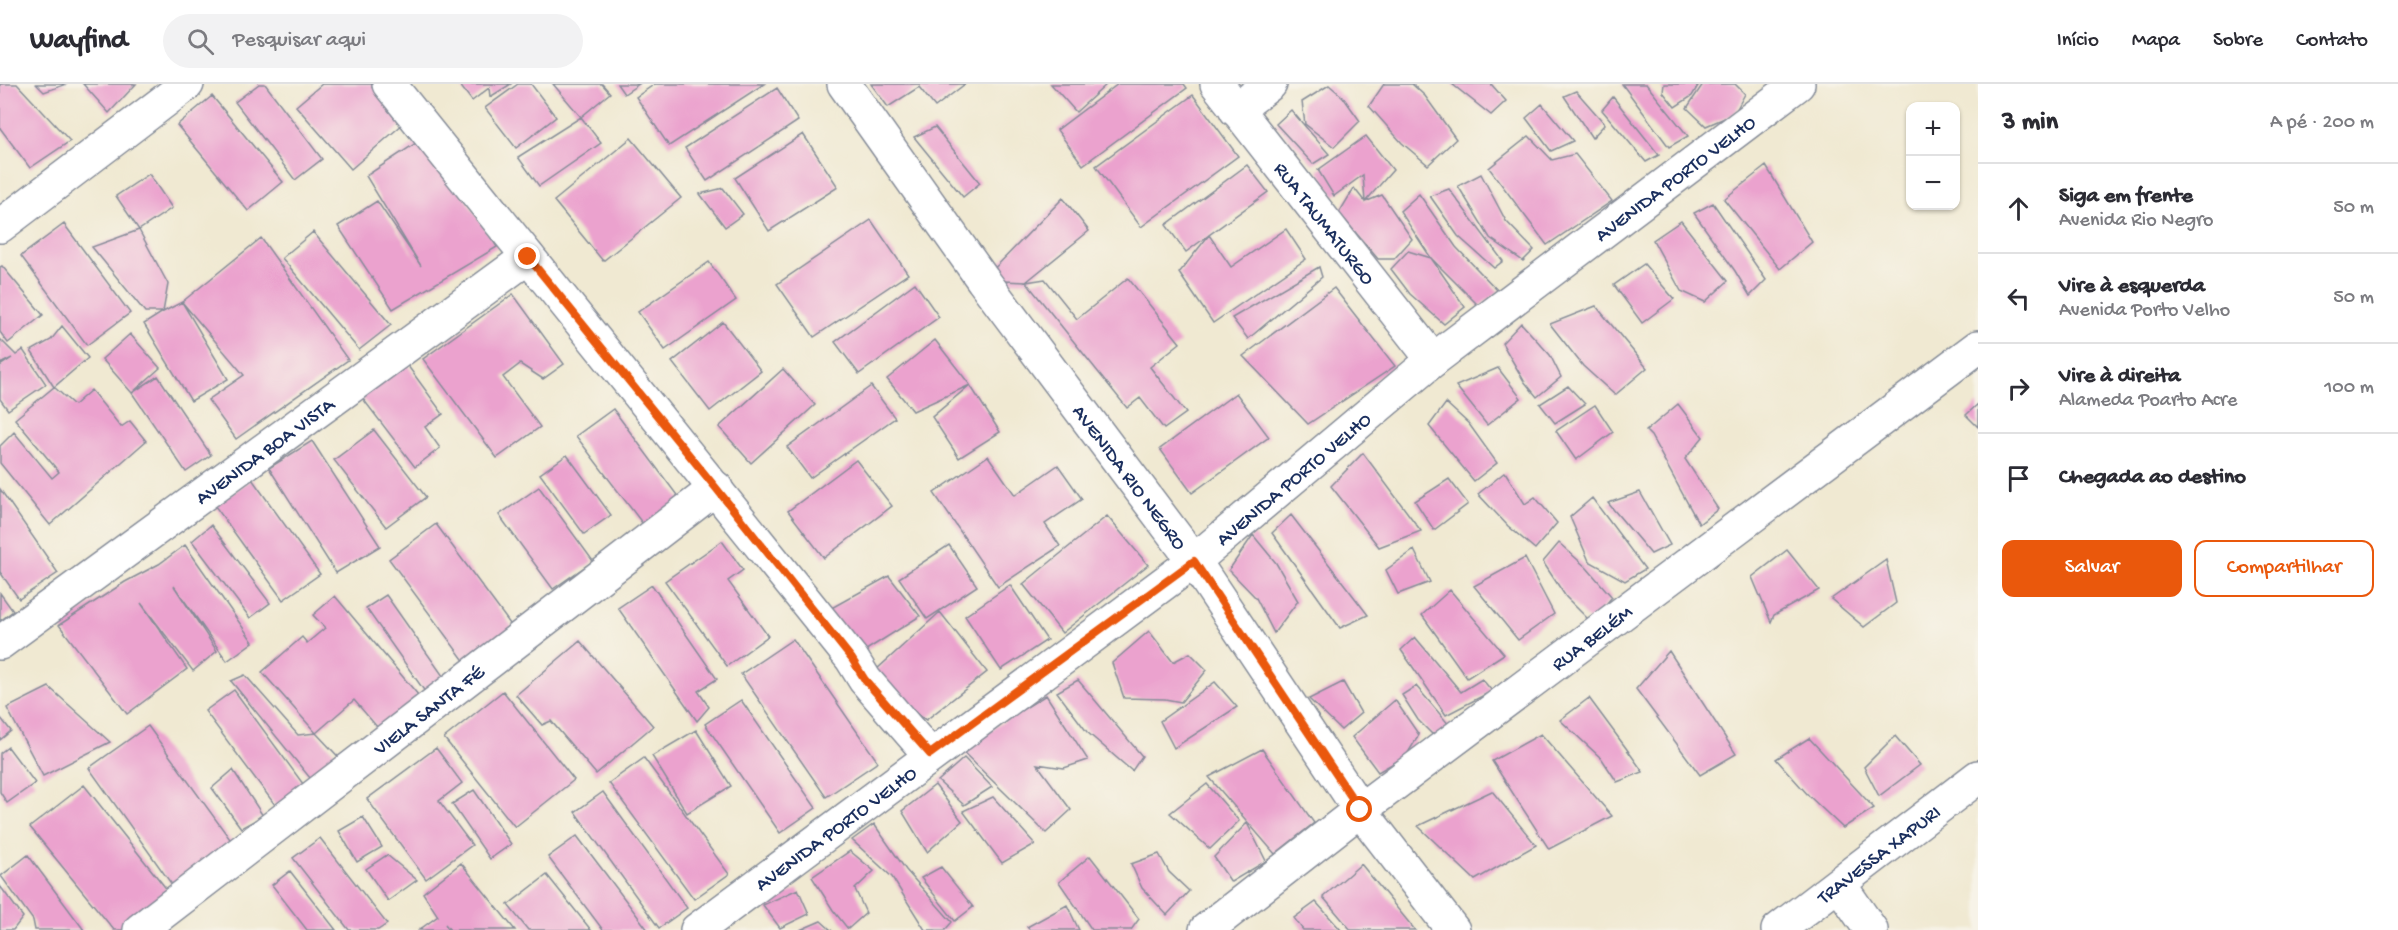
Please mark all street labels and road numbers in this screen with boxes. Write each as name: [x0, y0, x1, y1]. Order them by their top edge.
street label: AVENIDA PORTO VELHO: [1592, 112, 1761, 248]
street label: RUA TAUMATURGO: [1268, 159, 1378, 291]
street label: AVENIDA BOA VISTA: [192, 394, 341, 511]
street label: AVENIDA RIO NEGRO: [1066, 401, 1190, 556]
street label: AVENIDA PORTO VELHO: [1213, 409, 1377, 552]
street label: RUA BELÉM: [1548, 602, 1638, 677]
street label: VIELA SANTA FÉ: [369, 660, 491, 762]
street label: AVENIDA PORTO VELHO: [752, 763, 922, 898]
street label: TRAVESSA XAPURI: [1813, 802, 1946, 911]

